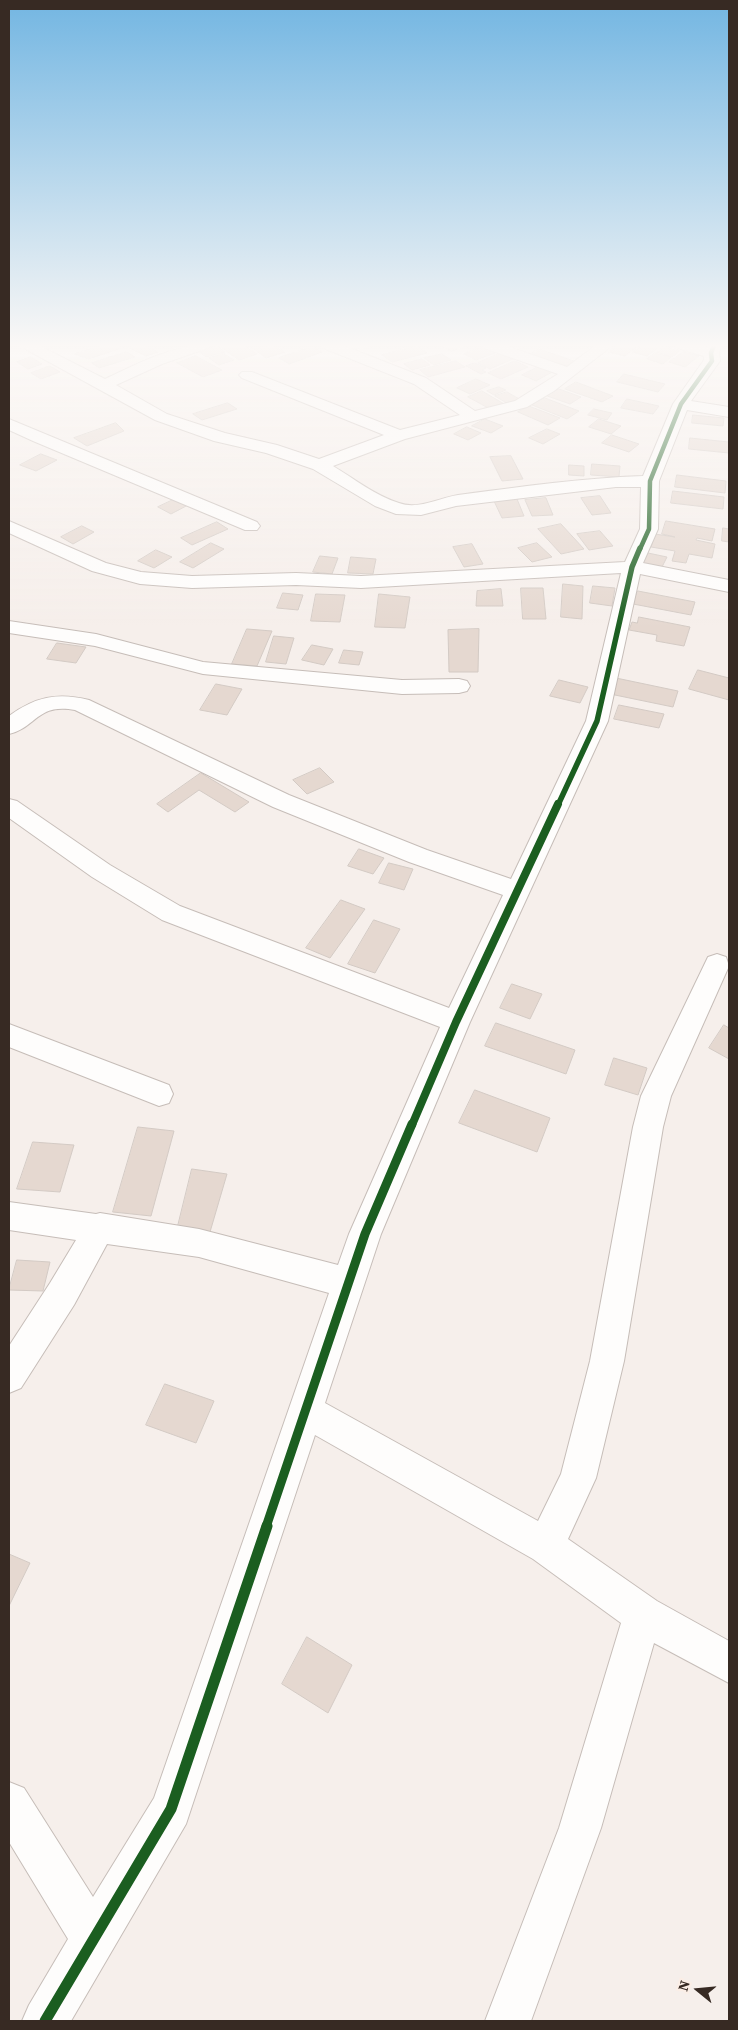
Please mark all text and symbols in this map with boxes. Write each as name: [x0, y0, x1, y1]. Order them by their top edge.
north arrow: [673, 1965, 723, 2015]
text: N: [673, 1978, 695, 1993]

